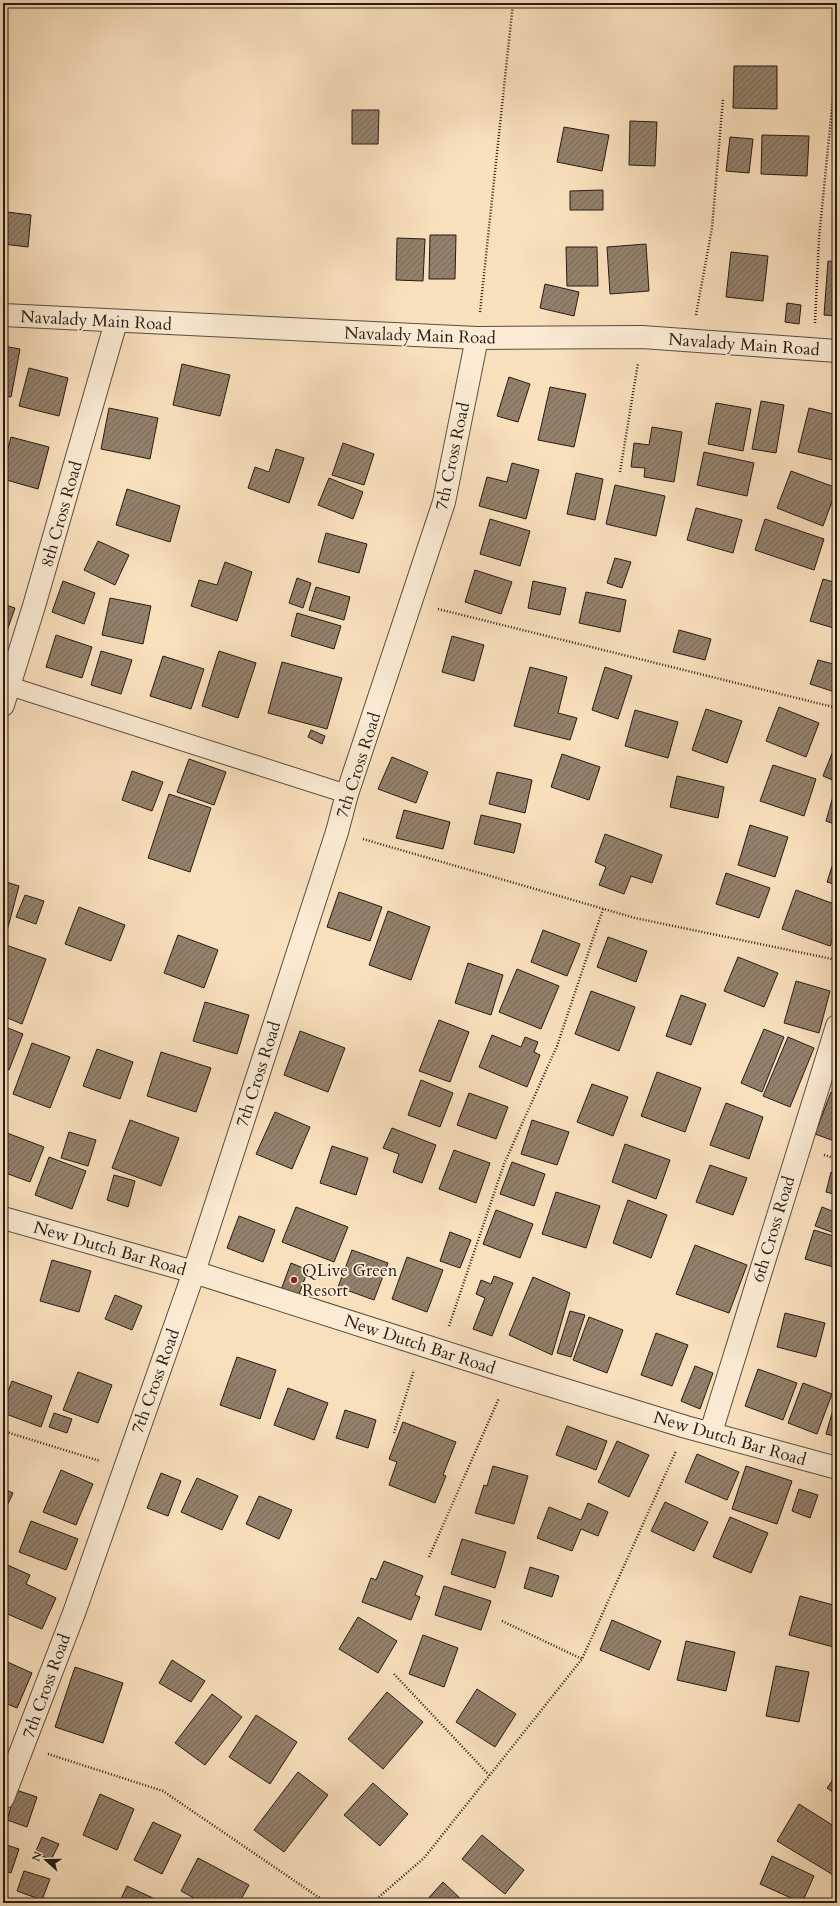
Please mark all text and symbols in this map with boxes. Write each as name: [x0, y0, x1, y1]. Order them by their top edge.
street label: Navalady Main Road: [20, 305, 172, 336]
street label: Navalady Main Road: [344, 321, 496, 350]
street label: Navalady Main Road: [667, 328, 820, 361]
street label: 7th Cross Road: [430, 400, 475, 512]
street label: 8th Cross Road: [35, 458, 88, 570]
street label: 7th Cross Road: [331, 709, 386, 821]
street label: 7th Cross Road: [231, 1018, 286, 1130]
street label: 6th Cross Road: [746, 1173, 801, 1285]
street label: New Dutch Bar Road: [31, 1216, 189, 1281]
place label: QLive Green Resort: [302, 1259, 398, 1302]
marker: QLive Green Resort: [289, 1275, 299, 1285]
street label: New Dutch Bar Road: [341, 1309, 498, 1380]
street label: 7th Cross Road: [126, 1326, 185, 1437]
street label: New Dutch Bar Road: [651, 1406, 809, 1471]
street label: 7th Cross Road: [17, 1631, 76, 1742]
north arrow: [26, 1840, 66, 1880]
text: N: [28, 1849, 46, 1864]

